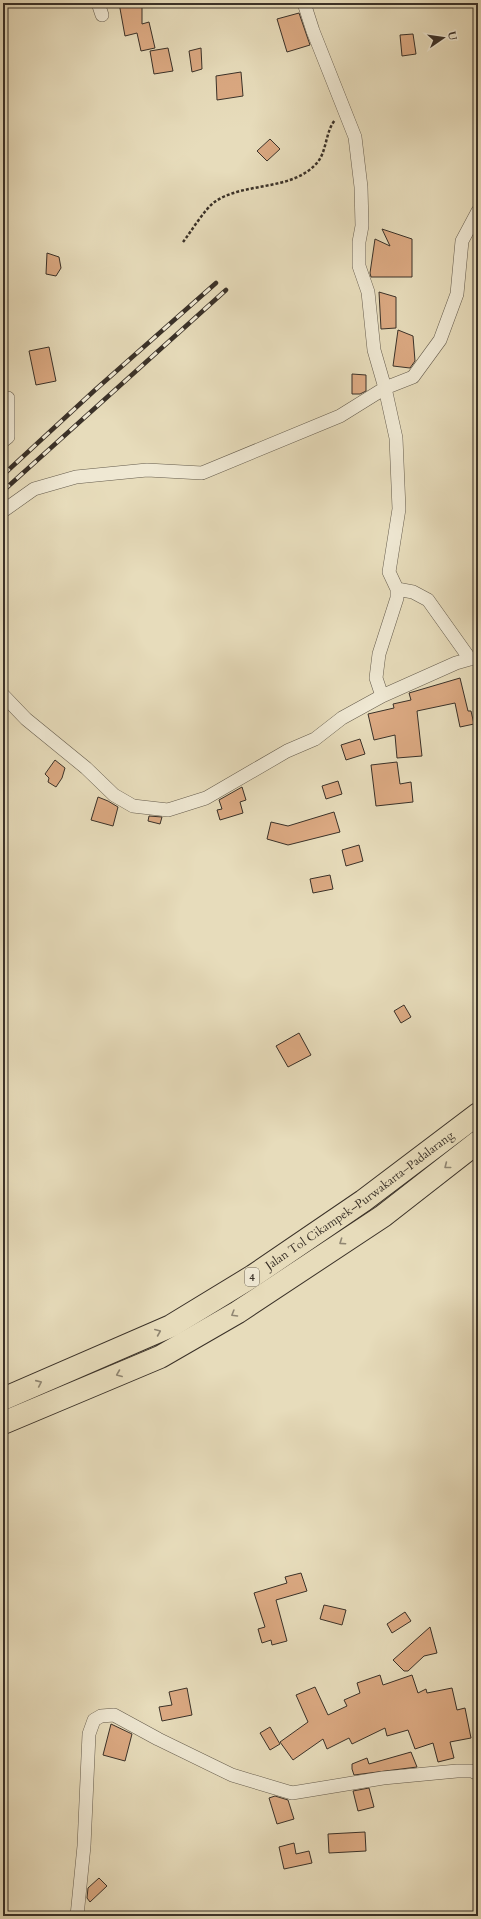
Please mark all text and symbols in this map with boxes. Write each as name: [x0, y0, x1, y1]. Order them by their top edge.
north arrow: [423, 18, 463, 58]
text: U: [444, 30, 461, 42]
street label: Jalan Tol Cikampek–Purwakarta–Padalarang: [261, 1127, 457, 1274]
one-way arrow: [445, 1161, 452, 1168]
one-way arrow: [340, 1238, 347, 1245]
road number: 4: [245, 1268, 259, 1286]
one-way arrow: [231, 1310, 238, 1317]
one-way arrow: [154, 1329, 162, 1337]
one-way arrow: [115, 1369, 123, 1377]
one-way arrow: [34, 1380, 42, 1388]

